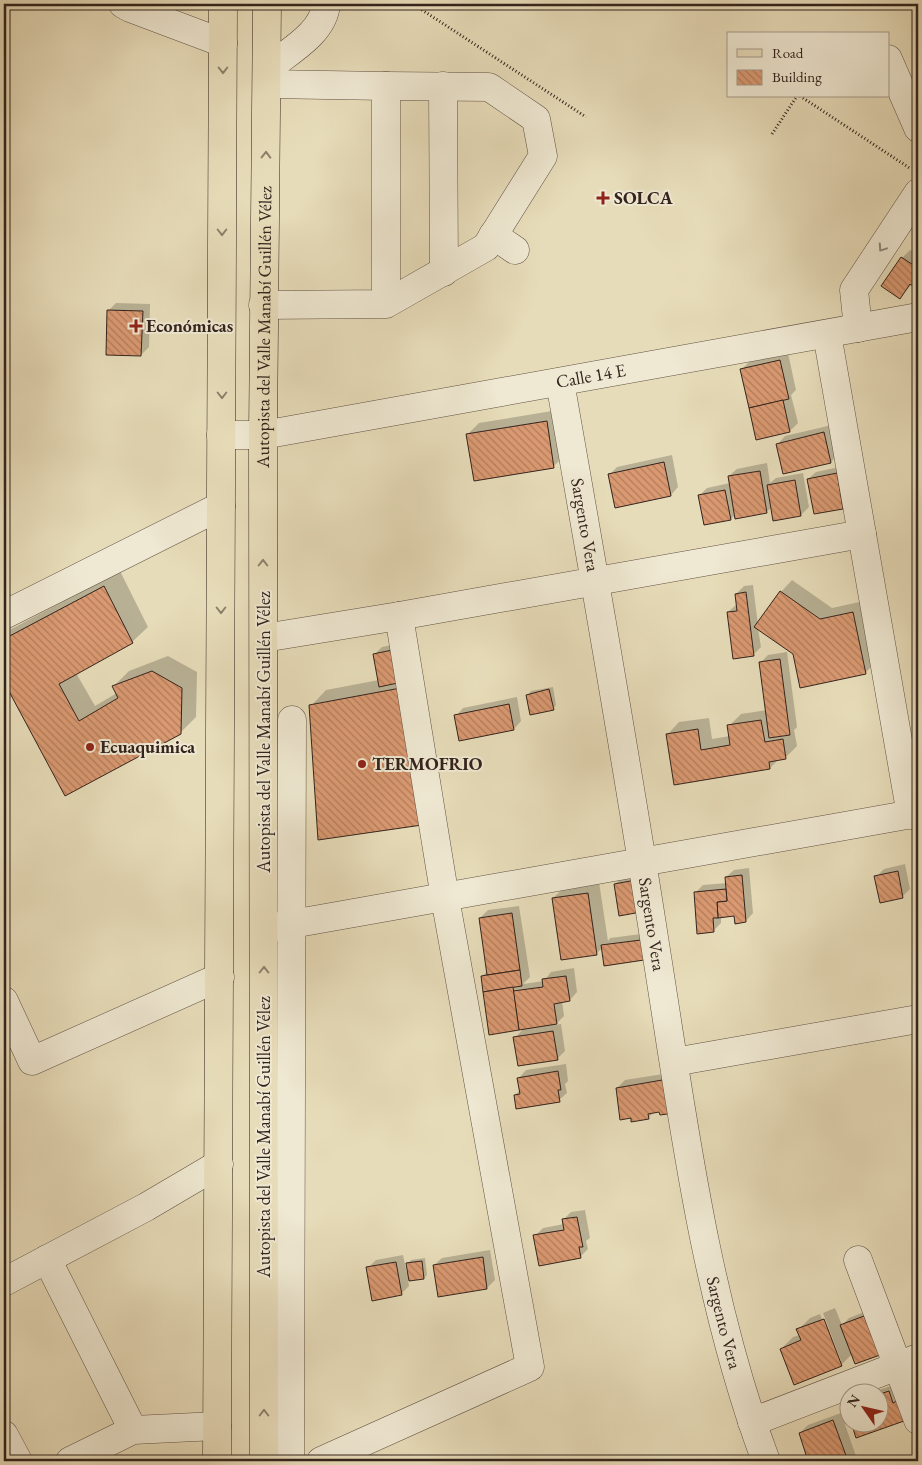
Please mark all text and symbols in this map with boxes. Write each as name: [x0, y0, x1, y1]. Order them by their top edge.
legend: [727, 32, 890, 98]
text: Road: [772, 43, 804, 62]
one-way arrow: [218, 66, 228, 74]
text: Building: [772, 67, 822, 86]
one-way arrow: [261, 151, 271, 158]
street label: Autopista del Valle Manabí Guillén Vélez: [251, 186, 276, 469]
place label: SOLCA: [614, 186, 674, 209]
marker: SOLCA: [596, 191, 610, 205]
one-way arrow: [217, 229, 227, 237]
one-way arrow: [879, 242, 888, 252]
place label: Económicas: [146, 314, 233, 337]
marker: Económicas: [130, 320, 142, 332]
street label: Calle 14 E: [554, 358, 627, 393]
one-way arrow: [216, 391, 227, 399]
street label: Sargento Vera: [566, 476, 605, 574]
one-way arrow: [258, 558, 268, 566]
street label: Autopista del Valle Manabí Guillén Vélez: [252, 591, 275, 874]
one-way arrow: [216, 606, 226, 614]
place label: Ecuaquimica: [100, 735, 195, 758]
marker: Ecuaquimica: [84, 741, 96, 753]
place label: TERMOFRIO: [372, 752, 483, 775]
marker: TERMOFRIO: [356, 758, 368, 770]
street label: Sargento Vera: [634, 876, 671, 974]
one-way arrow: [259, 966, 269, 974]
street label: Autopista del Valle Manabí Guillén Vélez: [252, 996, 275, 1279]
street label: Sargento Vera: [702, 1274, 747, 1372]
north arrow: [840, 1382, 890, 1432]
text: N: [843, 1390, 864, 1410]
one-way arrow: [259, 1408, 269, 1416]

